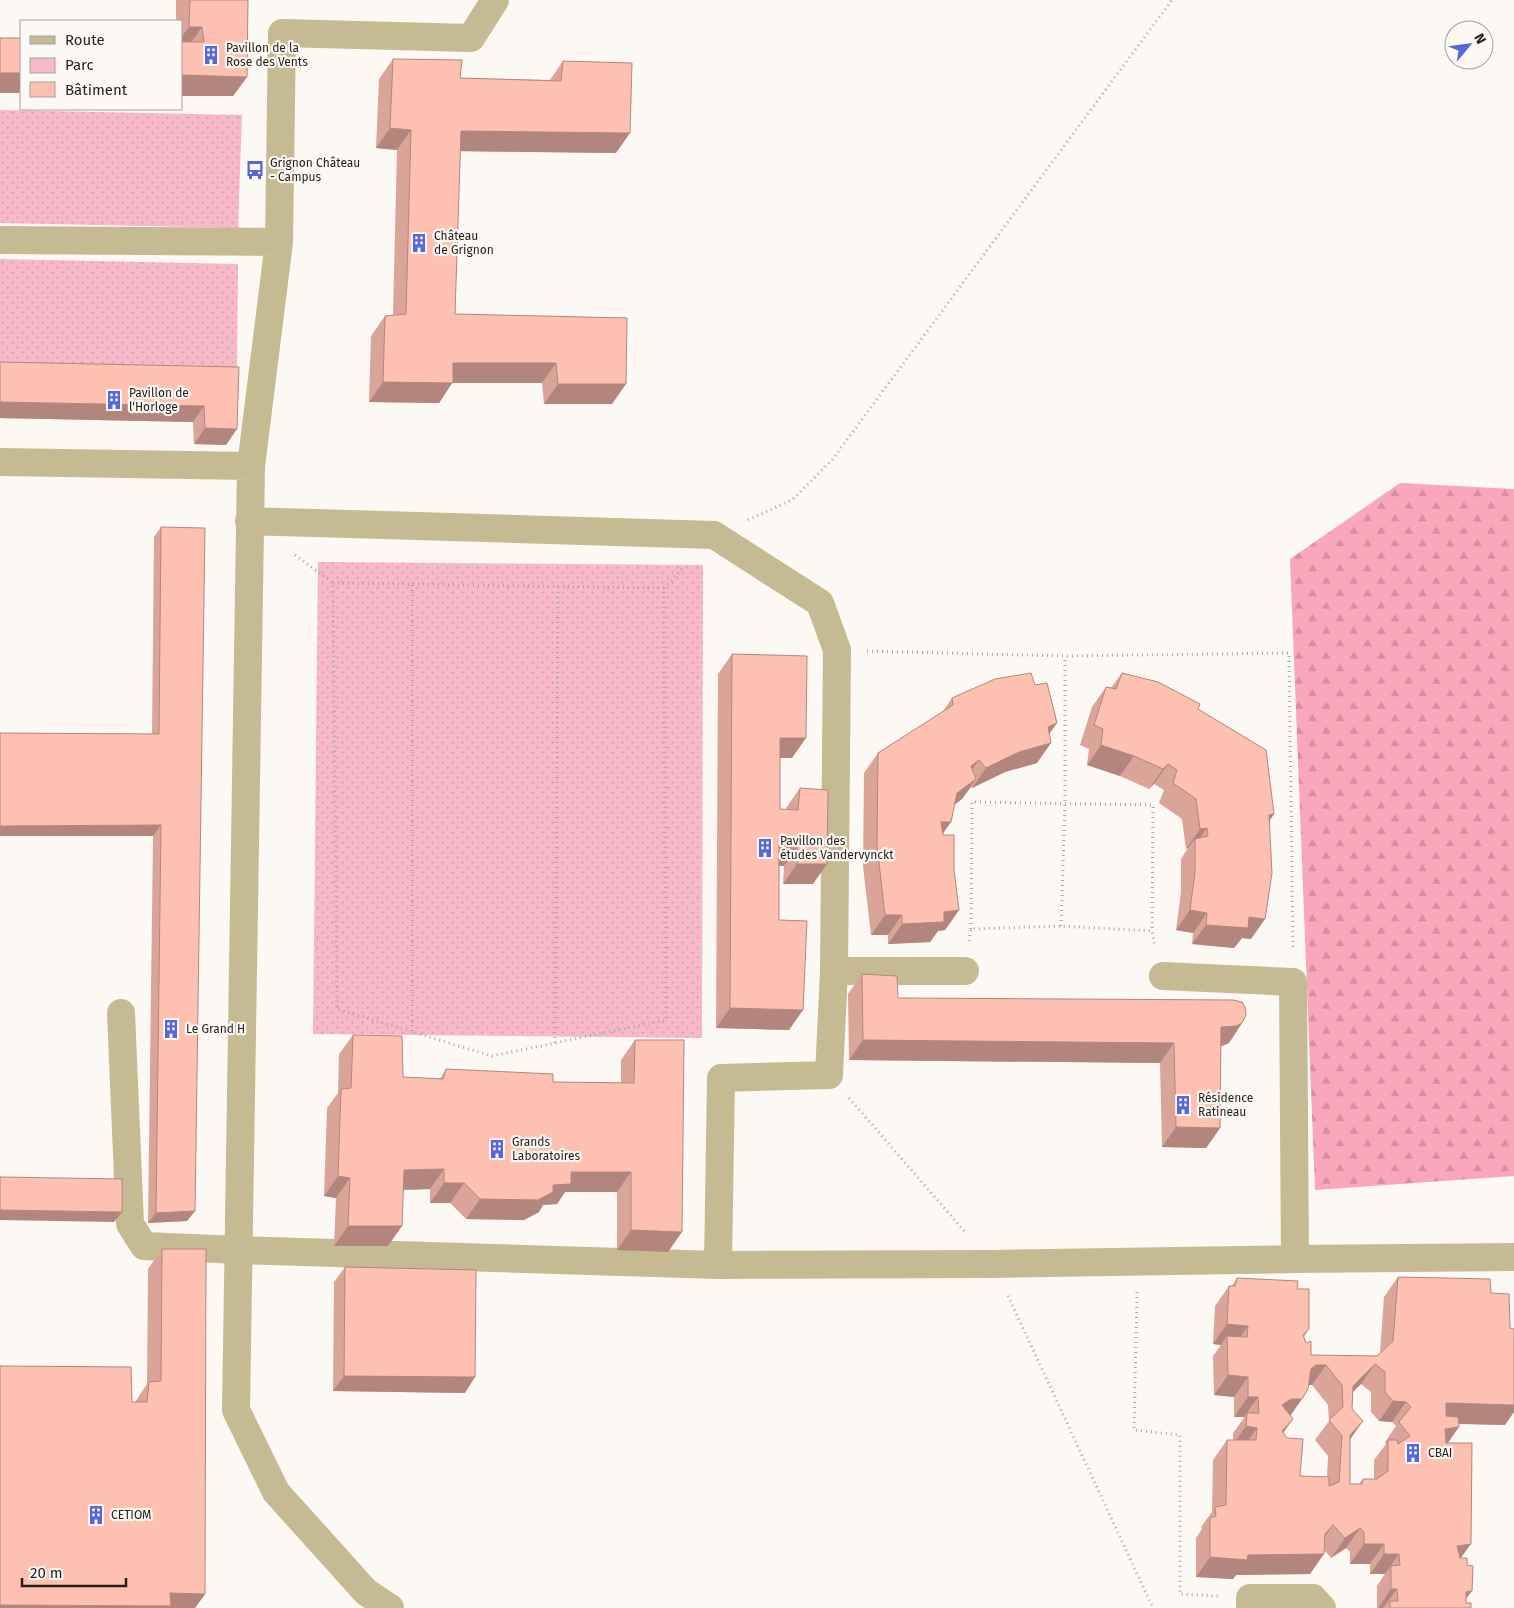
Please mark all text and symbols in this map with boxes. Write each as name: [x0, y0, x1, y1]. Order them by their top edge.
legend: [20, 20, 182, 110]
north arrow: [1444, 20, 1494, 70]
text: Route: [65, 31, 105, 49]
text: N: [1470, 31, 1490, 47]
place label: Pavillon de la Rose des Vents: [226, 41, 308, 69]
building icon: Pavillon de la Rose des Vents: [200, 44, 222, 66]
text: Parc: [65, 56, 94, 74]
text: Bâtiment: [65, 81, 128, 99]
place label: Grignon Château - Campus: [270, 156, 360, 184]
bus stop icon: Grignon Château - Campus: [244, 159, 266, 181]
place label: Château de Grignon: [434, 229, 494, 257]
building icon: Château de Grignon: [408, 232, 430, 254]
place label: Pavillon de l'Horloge: [129, 386, 189, 414]
building icon: Pavillon de l'Horloge: [103, 389, 125, 411]
place label: Pavillon des études Vandervynckt: [780, 834, 894, 862]
building icon: Pavillon des études Vandervynckt: [754, 837, 776, 859]
building icon: Le Grand H: [160, 1018, 182, 1040]
place label: Le Grand H: [186, 1022, 245, 1036]
place label: Résidence Ratineau: [1198, 1091, 1253, 1119]
building icon: Résidence Ratineau: [1172, 1094, 1194, 1116]
place label: Grands Laboratoires: [512, 1135, 581, 1163]
building icon: Grands Laboratoires: [486, 1138, 508, 1160]
building icon: CBAI: [1402, 1442, 1424, 1464]
place label: CBAI: [1428, 1446, 1452, 1460]
building icon: CETIOM: [85, 1504, 107, 1526]
place label: CETIOM: [111, 1508, 151, 1522]
scale bar: [22, 1556, 126, 1588]
text: 20 m: [30, 1564, 63, 1582]

